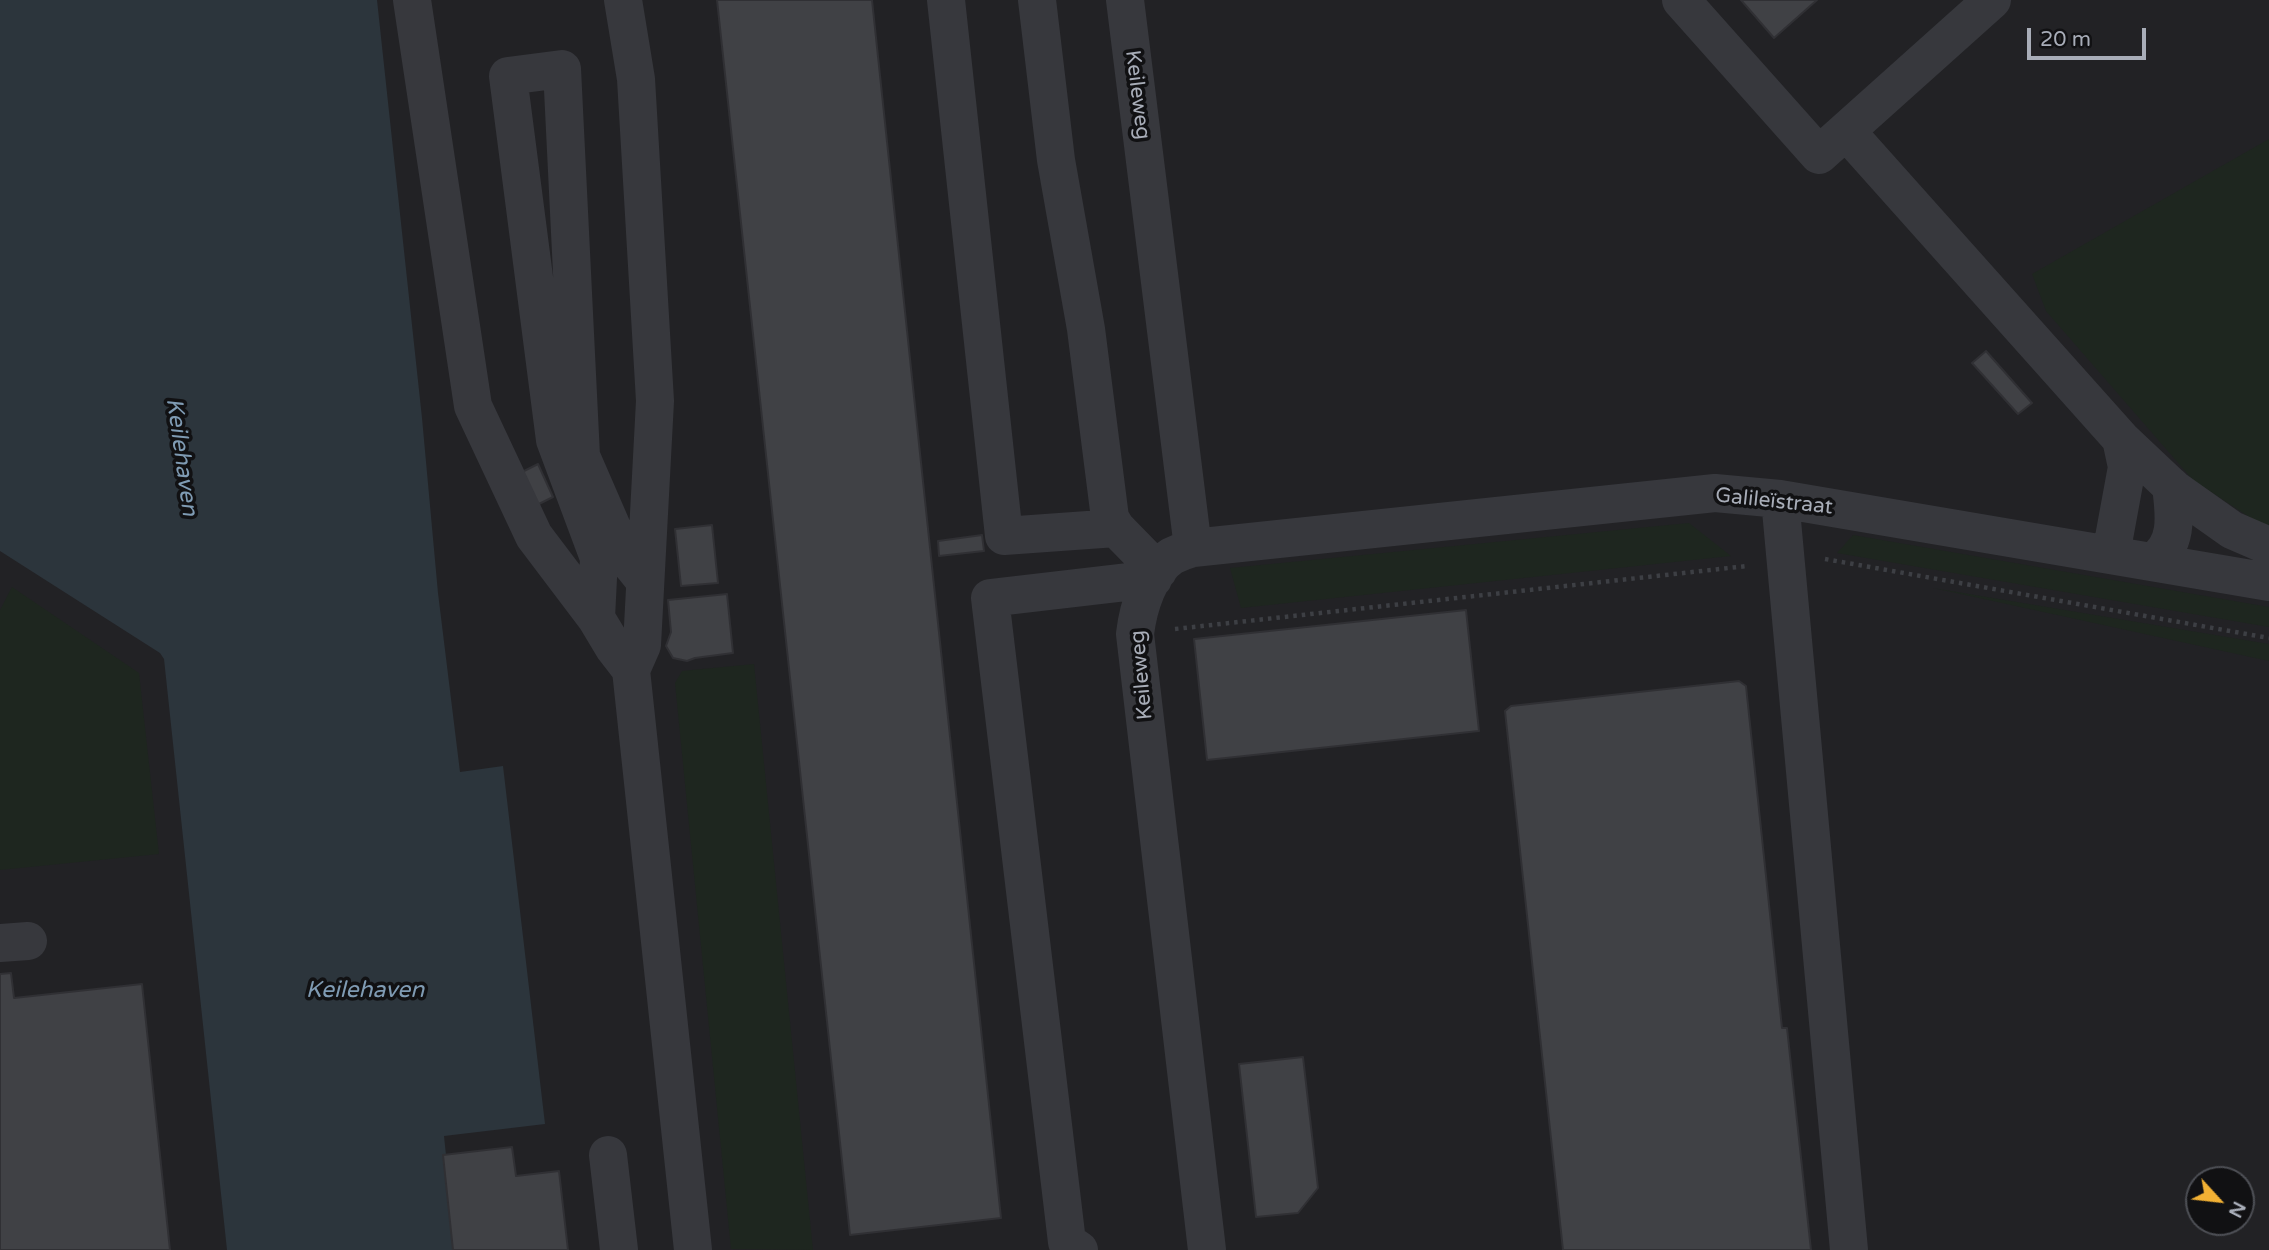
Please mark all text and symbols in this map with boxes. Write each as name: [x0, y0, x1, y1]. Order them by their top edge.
scale bar: [2031, 14, 2150, 58]
text: 20 m: [2040, 27, 2091, 52]
street label: Keileweg: [1119, 49, 1155, 141]
water label: Keilehaven: [159, 396, 203, 518]
street label: Galileïstraat: [1714, 483, 1834, 521]
street label: Keileweg: [1126, 629, 1158, 721]
water label: Keilehaven: [306, 977, 424, 1005]
north arrow: [2185, 1166, 2255, 1236]
text: N: [2224, 1198, 2250, 1221]

